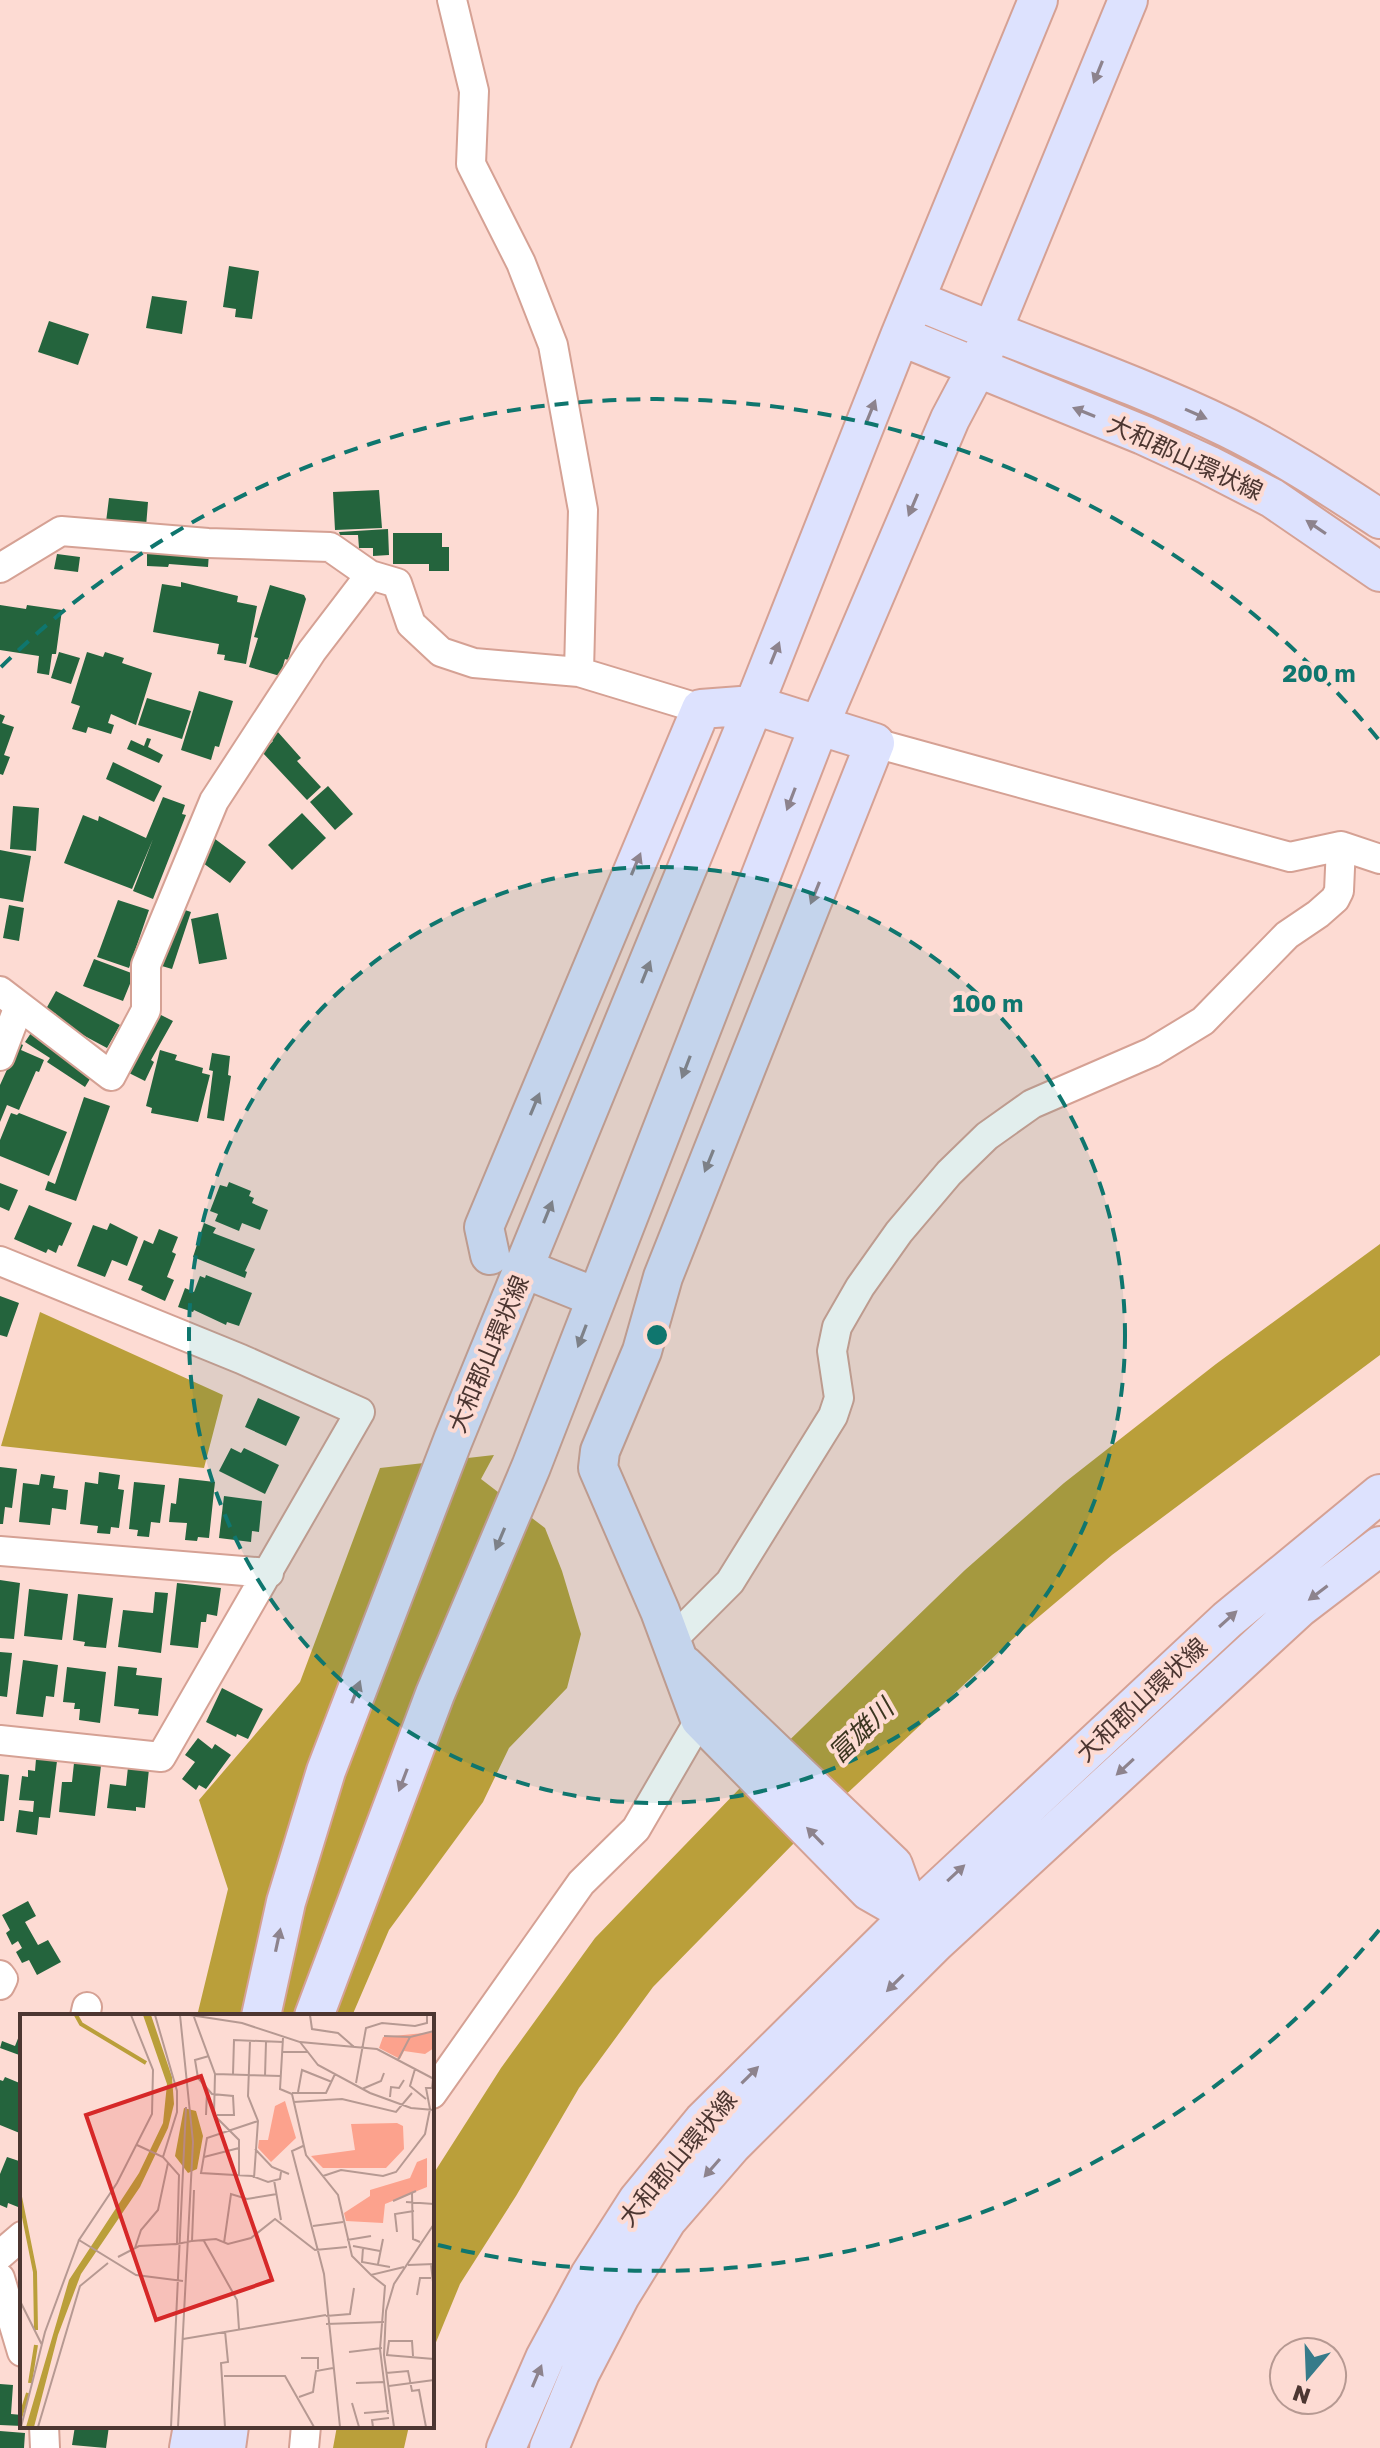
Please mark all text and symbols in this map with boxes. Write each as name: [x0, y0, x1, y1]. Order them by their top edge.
one-way arrow: [1092, 60, 1105, 84]
one-way arrow: [865, 399, 878, 423]
one-way arrow: [1072, 405, 1096, 418]
one-way arrow: [1184, 407, 1207, 421]
street label: 大和郡山環状線: [1103, 408, 1268, 505]
one-way arrow: [907, 494, 920, 517]
one-way arrow: [1306, 520, 1327, 535]
one-way arrow: [769, 641, 782, 665]
text: 200 m: [1283, 658, 1355, 687]
one-way arrow: [784, 787, 797, 811]
one-way arrow: [629, 852, 642, 876]
one-way arrow: [808, 881, 821, 905]
one-way arrow: [639, 960, 652, 984]
text: 100 m: [953, 988, 1023, 1017]
one-way arrow: [679, 1055, 692, 1079]
one-way arrow: [529, 1092, 542, 1116]
one-way arrow: [702, 1149, 715, 1173]
one-way arrow: [541, 1200, 554, 1224]
street label: 大和郡山環状線: [441, 1270, 534, 1436]
centre of rings: [643, 1321, 671, 1349]
one-way arrow: [575, 1324, 588, 1348]
one-way arrow: [494, 1527, 507, 1551]
one-way arrow: [1308, 1584, 1328, 1600]
one-way arrow: [1219, 1611, 1238, 1629]
street label: 大和郡山環状線: [1070, 1631, 1212, 1767]
one-way arrow: [350, 1680, 363, 1704]
water label: 富雄川: [822, 1690, 902, 1769]
one-way arrow: [1116, 1758, 1135, 1776]
one-way arrow: [396, 1768, 409, 1792]
one-way arrow: [806, 1827, 825, 1846]
one-way arrow: [946, 1865, 965, 1883]
one-way arrow: [272, 1927, 284, 1952]
one-way arrow: [886, 1973, 904, 1992]
inset map: [20, 2014, 434, 2428]
one-way arrow: [740, 2066, 759, 2084]
street label: 大和郡山環状線: [612, 2084, 742, 2232]
one-way arrow: [704, 2158, 721, 2178]
north arrow: [1268, 2336, 1348, 2416]
one-way arrow: [530, 2364, 543, 2388]
text: N: [1289, 2380, 1314, 2411]

